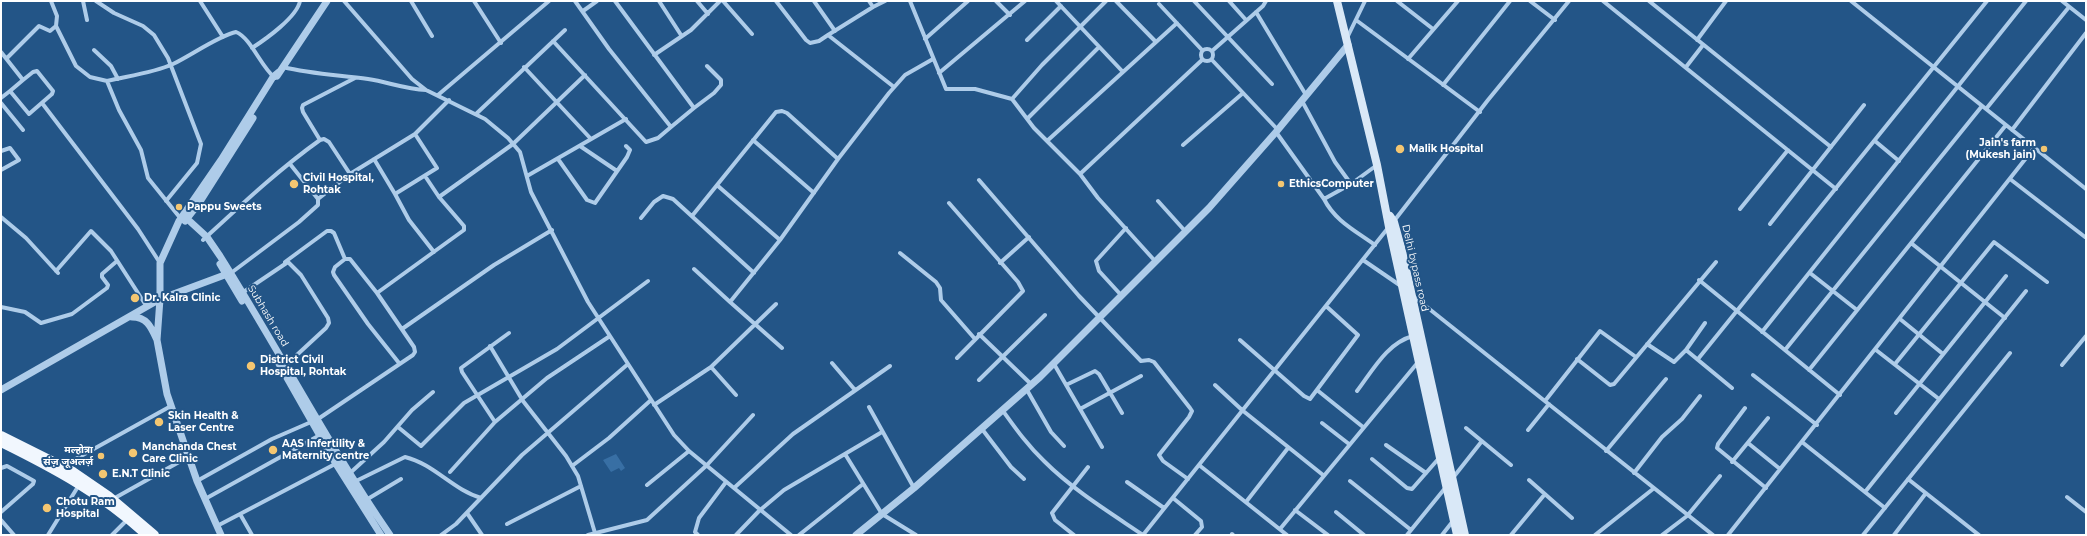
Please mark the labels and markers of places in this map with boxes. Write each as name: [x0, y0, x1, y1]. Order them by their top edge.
place label: Jain's farm (Mukesh jain): [1966, 137, 2036, 160]
marker: Malik Hospital: [1394, 143, 1406, 155]
place label: Malik Hospital: [1409, 143, 1483, 155]
marker: Jain's farm (Mukesh jain): [2039, 144, 2049, 154]
place label: Civil Hospital, Rohtak: [303, 172, 374, 196]
marker: Civil Hospital, Rohtak: [288, 178, 300, 190]
place label: EthicsComputer: [1289, 178, 1374, 190]
marker: EthicsComputer: [1276, 179, 1286, 189]
place label: Pappu Sweets: [187, 201, 262, 213]
marker: Pappu Sweets: [174, 202, 184, 212]
marker: Dr. Kalra Clinic: [129, 292, 141, 304]
place label: Dr. Kalra Clinic: [144, 292, 220, 304]
place label: District Civil Hospital, Rohtak: [260, 354, 346, 378]
marker: District Civil Hospital, Rohtak: [245, 360, 257, 372]
place label: Skin Health & Laser Centre: [168, 410, 238, 434]
marker: Skin Health & Laser Centre: [153, 416, 165, 428]
place label: AAS Infertility & Maternity centre: [282, 438, 369, 462]
place label: Manchanda Chest Care Clinic: [142, 441, 237, 464]
place label: मल्होत्रा संज़ जूअलर्ज़: [43, 444, 93, 468]
marker: AAS Infertility & Maternity centre: [267, 444, 279, 456]
marker: Manchanda Chest Care Clinic: [127, 447, 139, 459]
marker: मल्होत्रा संज़ जूअलर्ज़: [96, 451, 106, 461]
marker: E.N.T Clinic: [97, 468, 109, 480]
place label: E.N.T Clinic: [112, 468, 170, 480]
place label: Chotu Ram Hospital: [56, 496, 115, 520]
marker: Chotu Ram Hospital: [41, 502, 53, 514]

